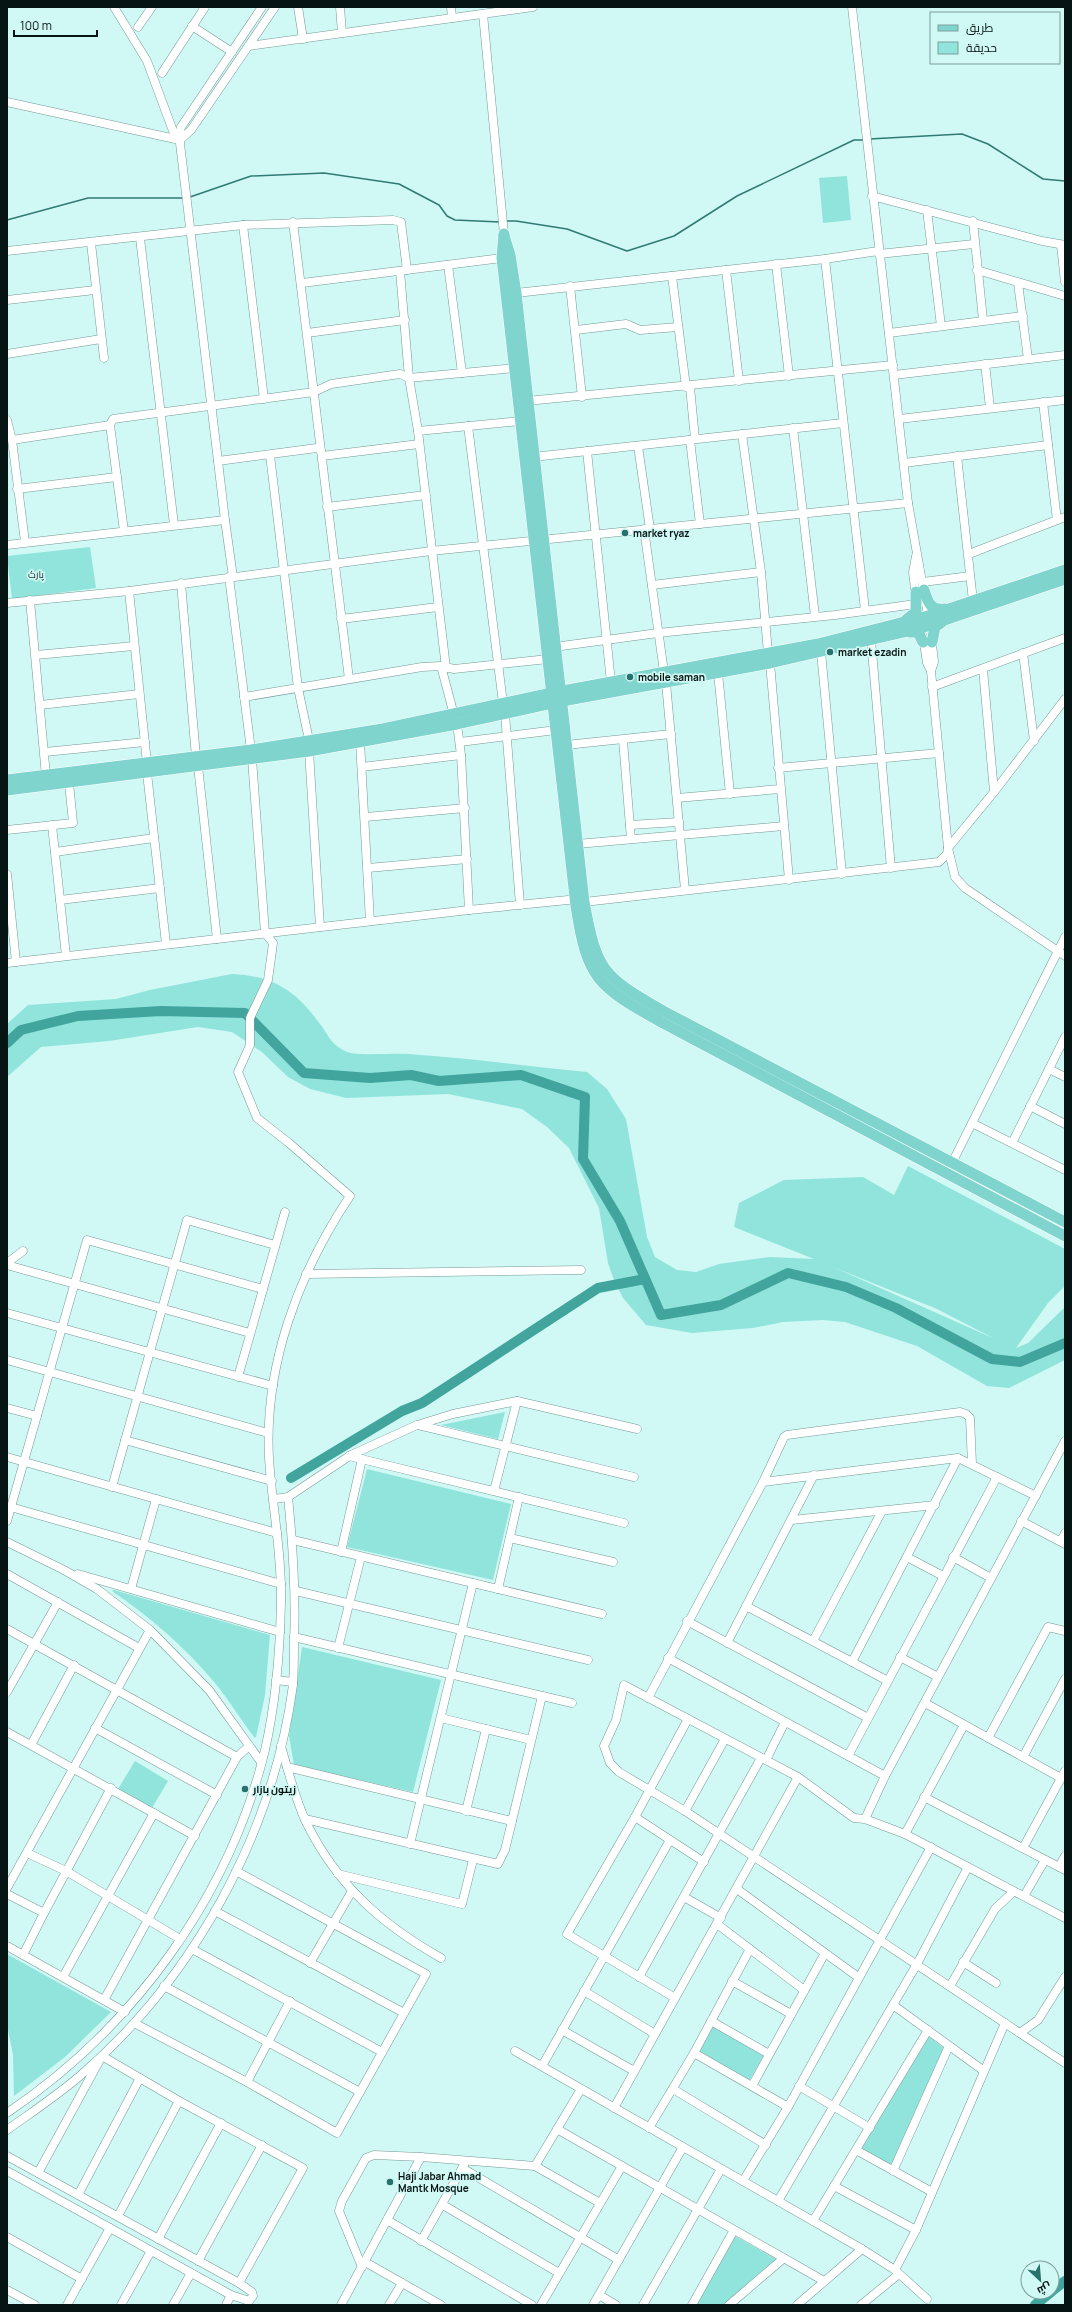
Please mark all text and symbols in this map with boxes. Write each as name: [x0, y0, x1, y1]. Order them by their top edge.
scale bar: [14, 12, 97, 38]
legend: [930, 12, 1060, 64]
text: 100 m: [20, 17, 52, 34]
text: طريق: [966, 19, 994, 36]
text: حديقة: [966, 39, 997, 56]
place label: market ryaz: [633, 526, 690, 540]
marker: market ryaz: [620, 528, 630, 538]
park label: پارک: [28, 567, 44, 581]
place label: market ezadin: [838, 645, 906, 659]
marker: market ezadin: [825, 647, 835, 657]
place label: mobile saman: [638, 670, 705, 684]
marker: mobile saman: [625, 672, 635, 682]
place label: زيتون بازار: [252, 1782, 296, 1796]
marker: زيتون بازار: [240, 1784, 250, 1794]
place label: Haji Jabar Ahmad Mantk Mosque: [398, 2169, 481, 2195]
marker: Haji Jabar Ahmad Mantk Mosque: [385, 2177, 395, 2187]
north arrow: [1020, 2260, 1060, 2300]
text: ش: [1035, 2280, 1054, 2299]

